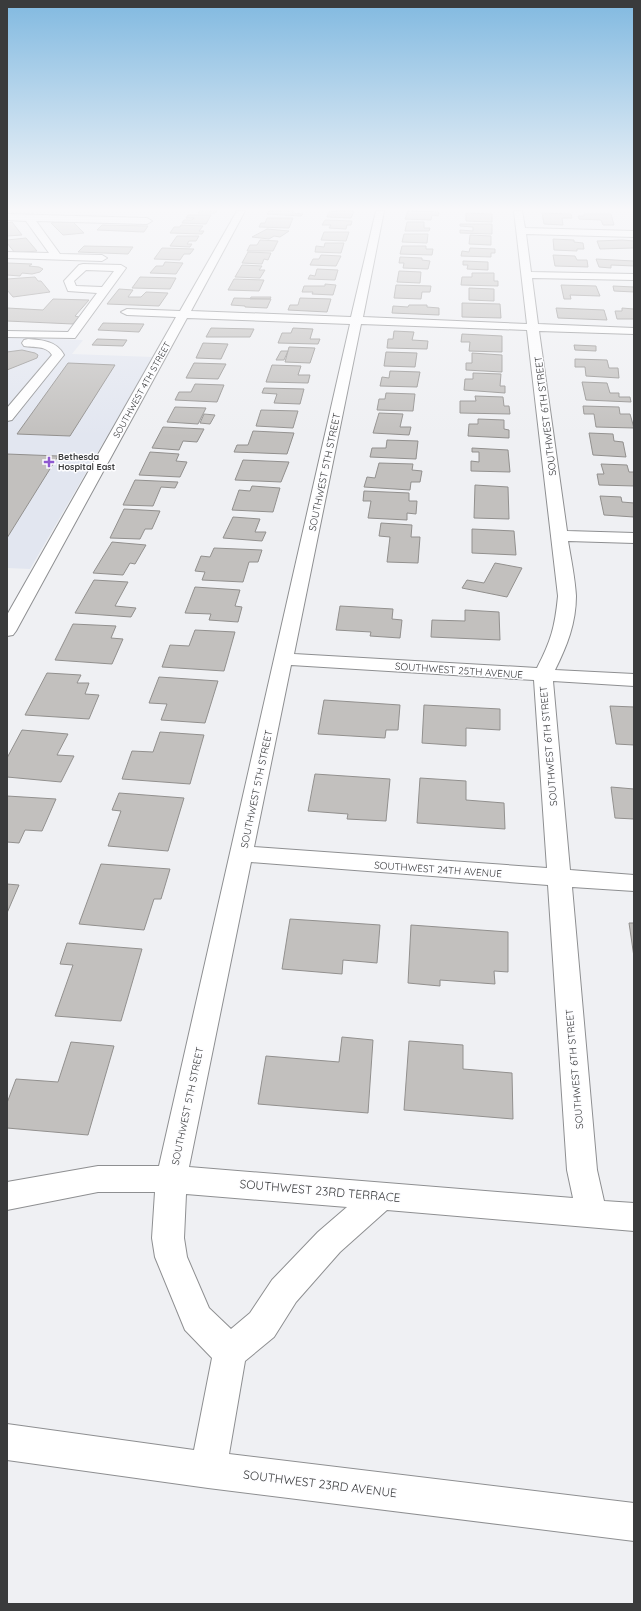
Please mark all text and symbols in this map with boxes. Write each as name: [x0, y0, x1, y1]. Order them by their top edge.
street label: SOUTHWEST 4TH STREET: [110, 339, 173, 440]
street label: SOUTHWEST 6TH STREET: [532, 355, 559, 477]
street label: SOUTHWEST 5TH STREET: [306, 412, 343, 532]
place label: Bethesda Hospital East: [58, 451, 116, 472]
marker: Bethesda Hospital East: [43, 456, 55, 468]
street label: SOUTHWEST 25TH AVENUE: [395, 660, 524, 681]
street label: SOUTHWEST 6TH STREET: [537, 685, 560, 807]
street label: SOUTHWEST 5TH STREET: [238, 729, 275, 849]
street label: SOUTHWEST 24TH AVENUE: [374, 859, 503, 880]
street label: SOUTHWEST 6TH STREET: [563, 1008, 586, 1130]
street label: SOUTHWEST 5TH STREET: [169, 1046, 206, 1166]
street label: SOUTHWEST 23RD TERRACE: [239, 1176, 401, 1205]
street label: SOUTHWEST 23RD AVENUE: [242, 1467, 398, 1500]

